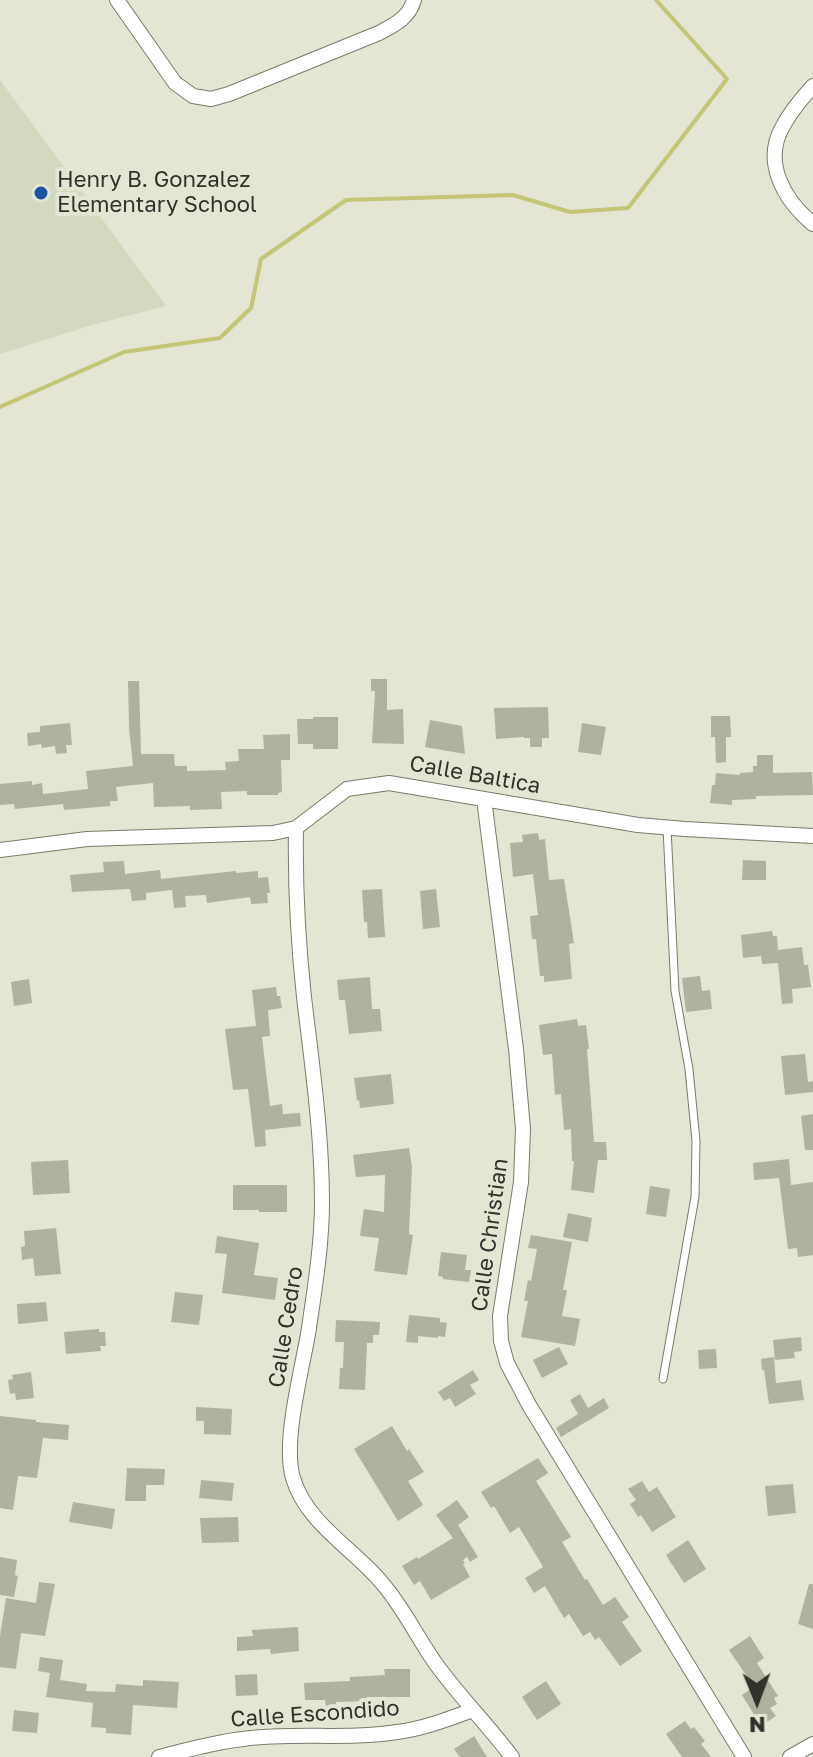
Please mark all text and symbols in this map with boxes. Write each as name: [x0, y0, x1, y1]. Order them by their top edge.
place label: Henry B. Gonzalez Elementary School: [57, 167, 257, 218]
marker: Henry B. Gonzalez Elementary School: [32, 184, 50, 202]
street label: Calle Baltica: [408, 751, 542, 799]
street label: Calle Christian: [466, 1157, 514, 1313]
street label: Calle Cedro: [263, 1265, 309, 1389]
north arrow: [717, 1661, 797, 1741]
street label: Calle Escondido: [230, 1695, 400, 1733]
text: N: [749, 1712, 766, 1739]

